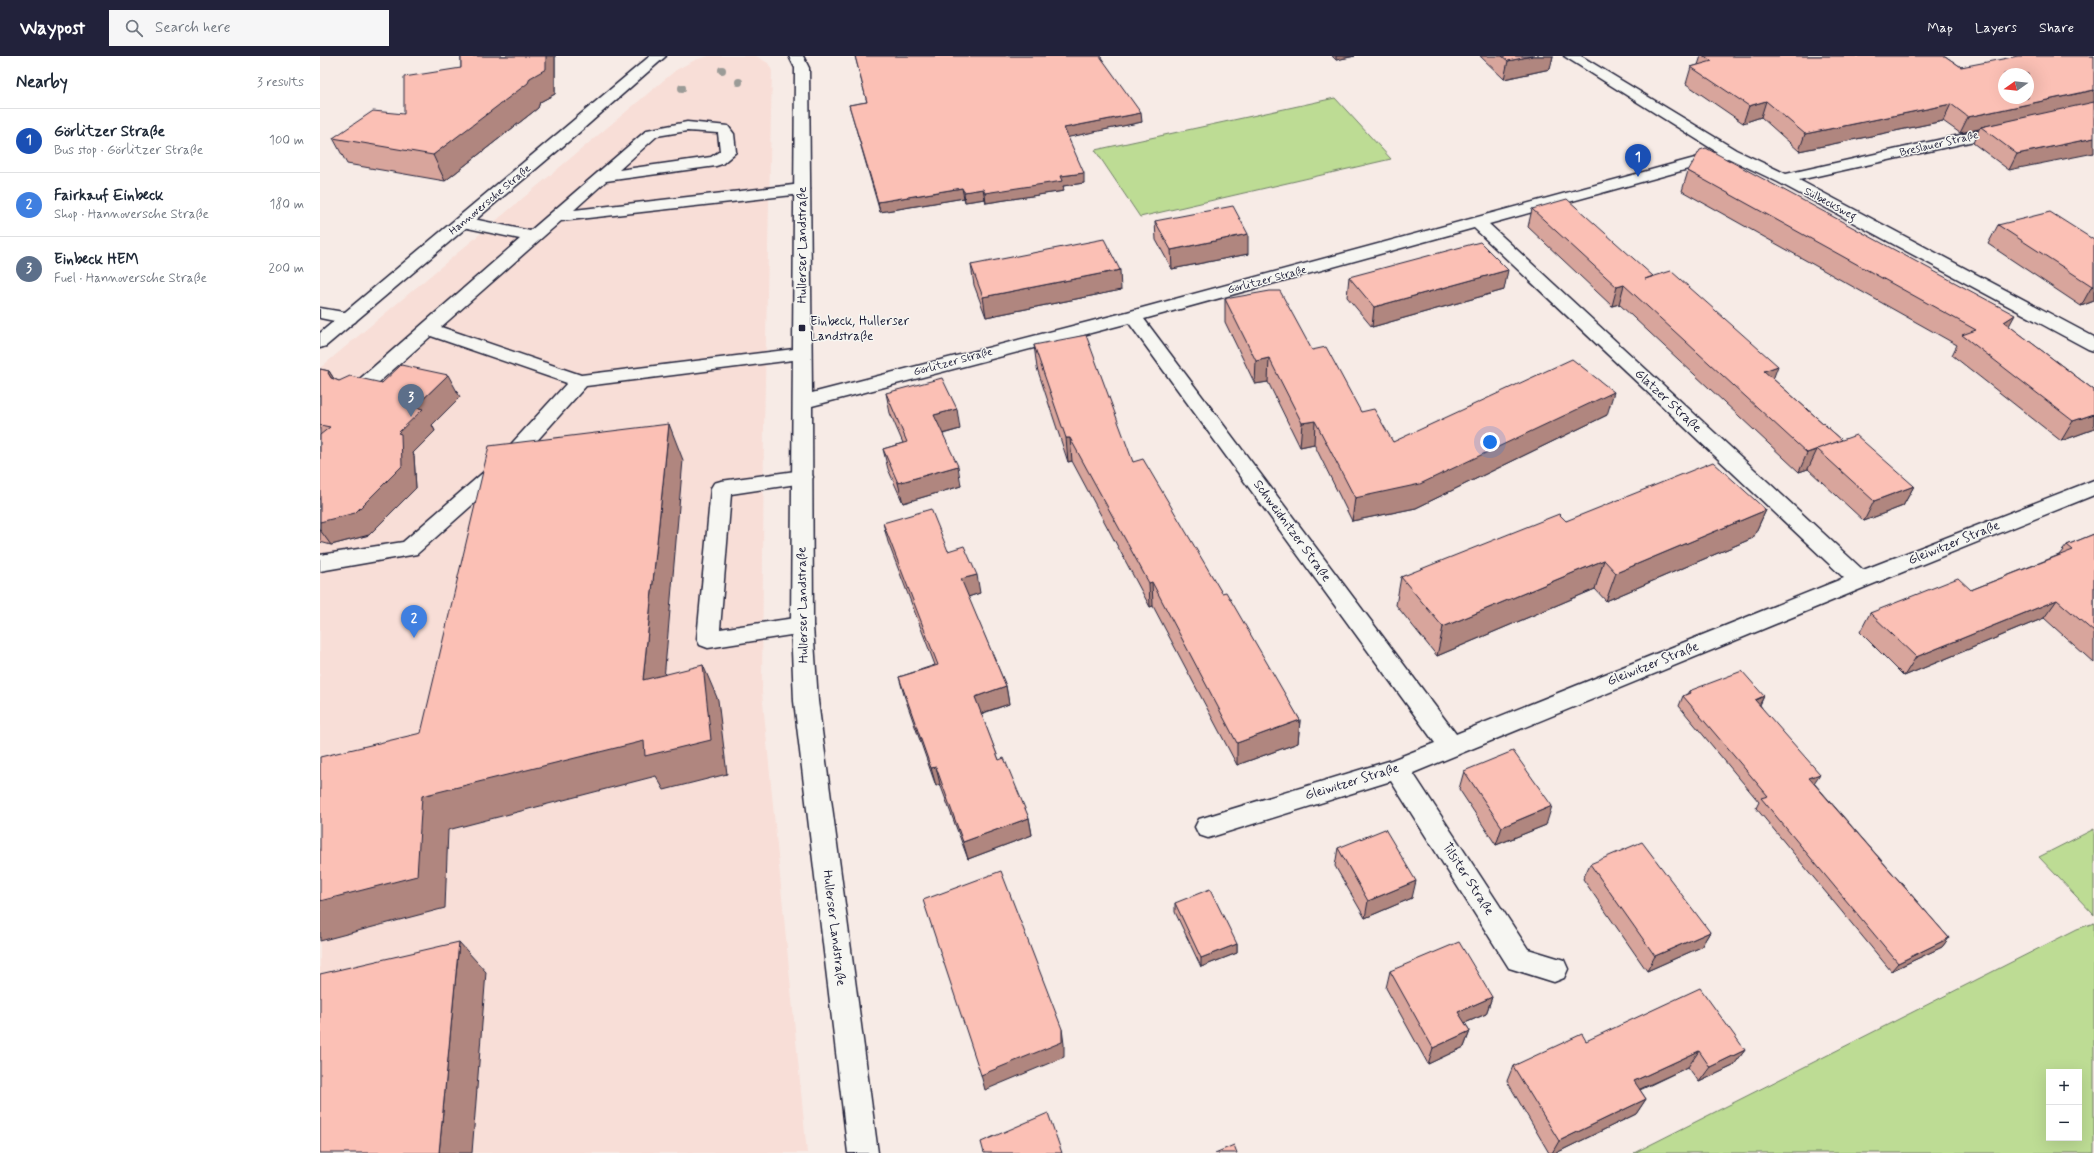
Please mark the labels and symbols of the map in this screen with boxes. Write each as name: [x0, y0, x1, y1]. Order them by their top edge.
north arrow: [1998, 68, 2034, 104]
street label: Breslauer Straße: [1898, 128, 1980, 160]
pin: 1: [1625, 144, 1651, 177]
street label: Hannoversche Straße: [446, 161, 534, 238]
street label: Sülbecksweg: [1800, 184, 1859, 225]
street label: Hullerser Landstraße: [794, 187, 811, 303]
street label: Görlitzer Straße: [1226, 263, 1309, 297]
place label: Einbeck, Hullerser Landstraße: [810, 313, 910, 345]
marker: Einbeck, Hullerser Landstraße: [797, 323, 807, 333]
street label: Görlitzer Straße: [912, 345, 995, 379]
street label: Glatzer Straße: [1631, 366, 1705, 436]
pin: 3: [398, 384, 424, 417]
your location: [1480, 432, 1500, 452]
street label: Schweidnitzer Straße: [1249, 477, 1335, 585]
street label: Gleiwitzer Straße: [1906, 517, 2002, 569]
street label: Hullerser Landstraße: [793, 546, 813, 664]
pin: 2: [401, 605, 427, 638]
street label: Gleiwitzer Straße: [1605, 638, 1701, 690]
street label: Gleiwitzer Straße: [1303, 760, 1401, 804]
street label: Tilsiter Straße: [1438, 839, 1498, 919]
street label: Hullerser Landstraße: [818, 869, 850, 987]

